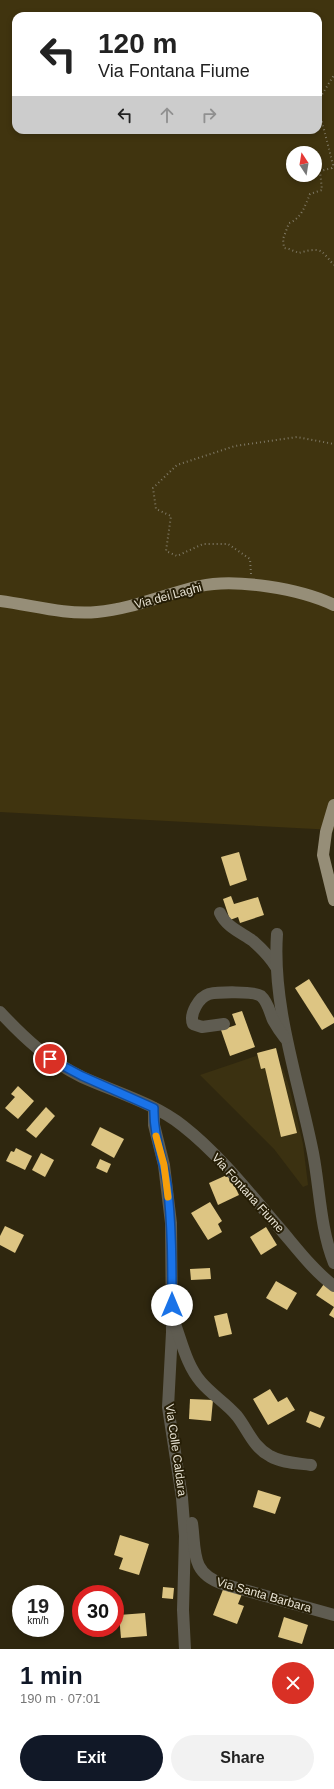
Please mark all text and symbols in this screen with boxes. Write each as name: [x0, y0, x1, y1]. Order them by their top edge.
icon: left: [32, 28, 84, 80]
text: 120 m: [98, 28, 177, 59]
text: Via Fontana Fiume: [98, 61, 250, 81]
icon: left: [114, 104, 136, 126]
icon: ahead: [156, 104, 178, 126]
icon: right: [198, 104, 220, 126]
north arrow: [286, 146, 322, 182]
map controls: [286, 146, 322, 182]
street label: Via dei Laghi: [133, 580, 203, 612]
pin: [33, 1042, 67, 1076]
icon: arrive: [39, 1048, 61, 1070]
street label: Via Fontana Fiume: [209, 1151, 287, 1236]
position arrow: [151, 1284, 193, 1326]
street label: Via Colle Caldara: [163, 1403, 189, 1497]
street label: Via Santa Barbara: [215, 1575, 313, 1615]
speed limit sign: 30: [72, 1585, 124, 1637]
text: 19: [27, 1595, 49, 1617]
text: km/h: [27, 1615, 49, 1626]
text: 1 min: [20, 1662, 83, 1689]
button: close: [272, 1662, 314, 1704]
text: 190 m · 07:01: [20, 1691, 100, 1706]
button: Exit: [20, 1735, 163, 1781]
button: Share: [171, 1735, 314, 1781]

